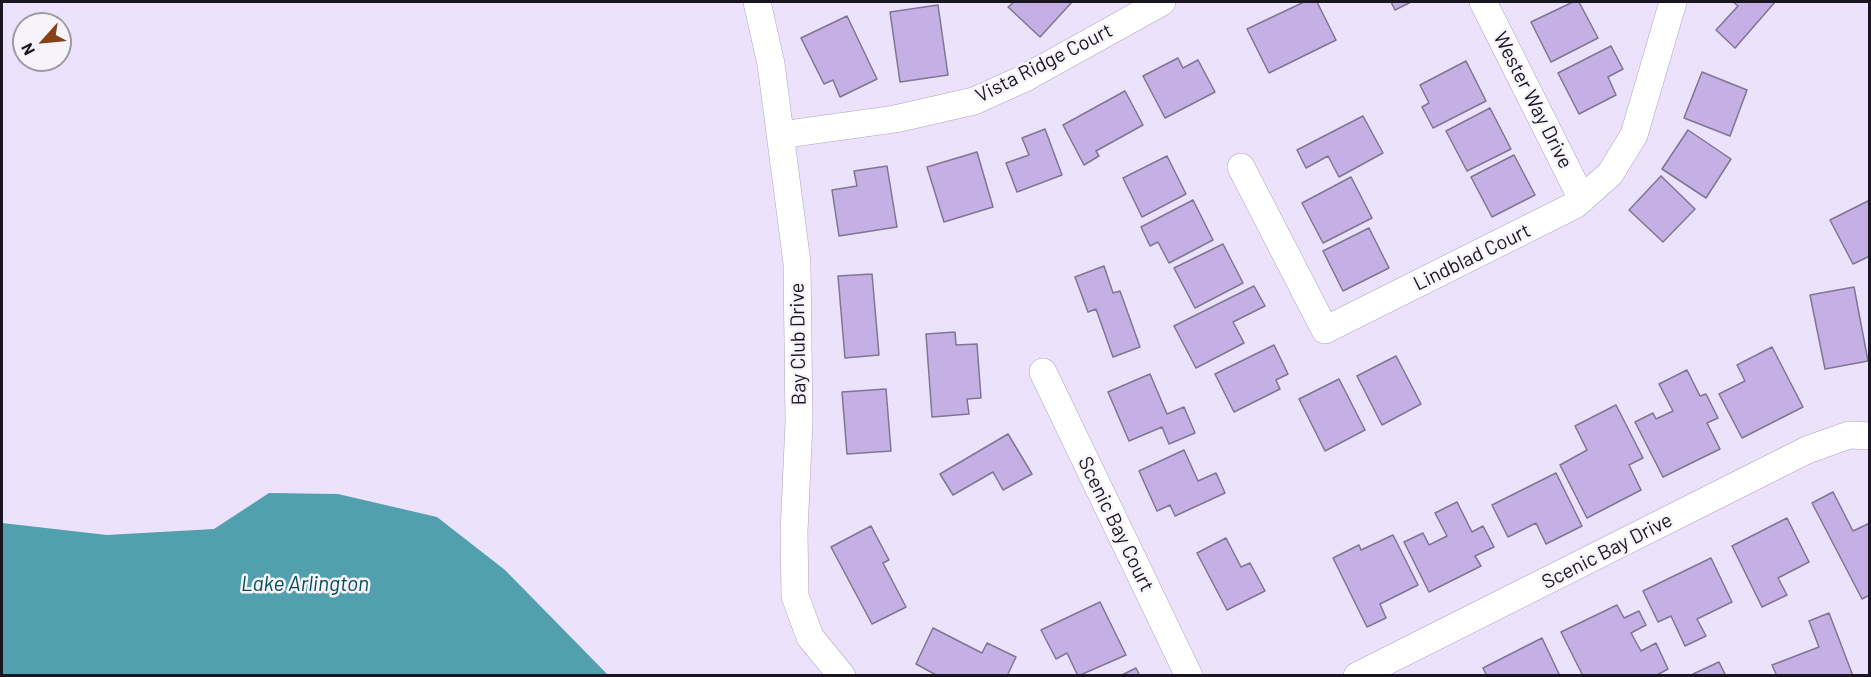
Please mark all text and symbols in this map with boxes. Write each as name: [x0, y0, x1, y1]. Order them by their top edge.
north arrow: [12, 12, 72, 72]
street label: Vista Ridge Court: [972, 18, 1116, 108]
street label: Wester Way Drive: [1488, 28, 1578, 172]
text: N: [16, 40, 38, 59]
street label: Lindblad Court: [1410, 218, 1534, 296]
street label: Bay Club Drive: [785, 282, 811, 406]
street label: Scenic Bay Court: [1073, 453, 1159, 595]
street label: Scenic Bay Drive: [1538, 508, 1676, 594]
water label: Lake Arlington: [241, 571, 369, 597]

